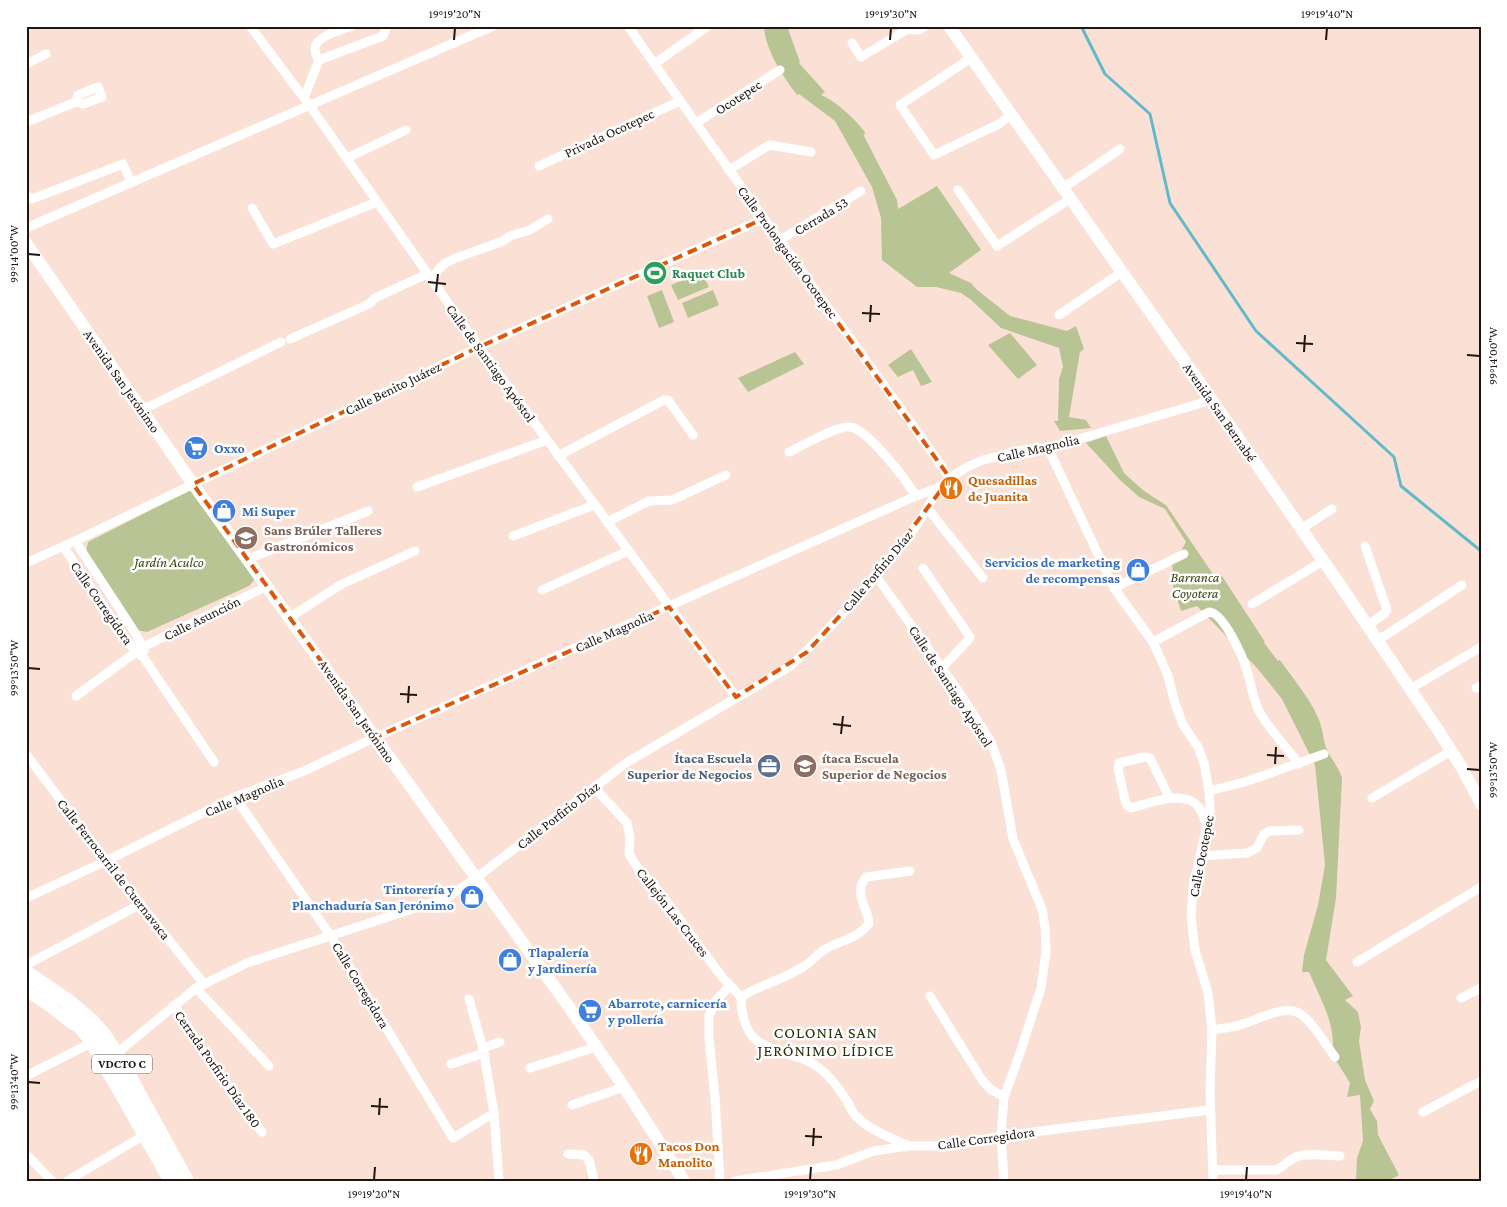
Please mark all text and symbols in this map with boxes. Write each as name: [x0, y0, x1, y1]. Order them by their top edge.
text: 19°19'20"N: [429, 7, 481, 21]
text: 19°19'30"N: [865, 7, 917, 21]
text: 19°19'40"N: [1301, 7, 1353, 21]
street label: Ocotepec: [712, 76, 764, 118]
street label: Privada Ocotepec: [562, 105, 657, 161]
street label: Calle Prolongación Ocotepec: [735, 183, 841, 321]
street label: Cerrada 53: [791, 194, 851, 238]
text: 99°14'00"W: [7, 225, 21, 283]
sports icon: Raquet Club: [642, 260, 668, 286]
place label: Raquet Club: [672, 265, 745, 281]
street label: Calle de Santiago Apóstol: [443, 301, 539, 425]
street label: Avenida San Jerónimo: [80, 326, 164, 436]
text: 99°14'00"W: [1486, 327, 1500, 385]
street label: Calle Benito Juárez: [342, 358, 444, 418]
street label: Avenida San Bernabé: [1180, 359, 1260, 465]
street label: Calle Magnolia: [995, 431, 1081, 465]
supermarket icon: Oxxo: [183, 435, 209, 461]
place label: Oxxo: [214, 440, 245, 456]
place label: Quesadillas de Juanita: [968, 472, 1037, 504]
restaurant icon: Quesadillas de Juanita: [938, 475, 964, 501]
shop icon: Mi Super: [211, 498, 237, 524]
place label: Mi Super: [242, 503, 296, 519]
place label: Sans Brúler Talleres Gastronómicos: [264, 522, 382, 554]
school or university icon: Sans Brúler Talleres Gastronómicos: [233, 525, 259, 551]
street label: Calle Porfirio Díaz: [839, 527, 915, 615]
park label: Jardín Aculco: [131, 554, 204, 570]
place label: Servicios de marketing de recompensas: [985, 554, 1120, 586]
shop icon: Servicios de marketing de recompensas: [1125, 557, 1151, 583]
street label: Calle Corregidora: [67, 558, 137, 648]
park label: Barranca Coyotera: [1171, 569, 1220, 601]
street label: Calle Asunción: [161, 592, 243, 643]
street label: Calle Magnolia: [572, 606, 656, 655]
street label: Calle de Santiago Apóstol: [906, 622, 996, 750]
text: 99°13'50"W: [7, 640, 21, 696]
street label: Avenida San Jerónimo: [315, 656, 399, 766]
text: 99°13'50"W: [1486, 742, 1500, 798]
place label: Ítaca Escuela Superior de Negocios: [627, 750, 752, 782]
place label: ítaca Escuela Superior de Negocios: [822, 750, 947, 782]
office icon: Ítaca Escuela Superior de Negocios: [756, 753, 782, 779]
school or university icon: ítaca Escuela Superior de Negocios: [792, 753, 818, 779]
street label: Calle Magnolia: [202, 772, 286, 820]
street label: Calle Porfirio Díaz: [513, 778, 603, 852]
street label: Calle Ferrocarril de Cuernavaca: [54, 795, 174, 943]
street label: Calle Ocotepec: [1185, 814, 1217, 898]
street label: Callejón Las Cruces: [633, 864, 713, 960]
place label: Tintorería y Planchaduría San Jerónimo: [292, 881, 454, 913]
shop icon: Tintorería y Planchaduría San Jerónimo: [459, 884, 485, 910]
street label: Calle Corregidora: [329, 939, 393, 1031]
place label: Tlapalería y Jardinería: [527, 944, 597, 976]
shop icon: Tlapalería y Jardinería: [497, 947, 523, 973]
place label: Abarrote, carnicería y pollería: [607, 995, 727, 1027]
supermarket icon: Abarrote, carnicería y pollería: [577, 998, 603, 1024]
street label: Cerrada Porfirio Díaz 180: [171, 1007, 265, 1131]
district label: COLONIA SAN JERÓNIMO LÍDICE: [756, 1024, 894, 1060]
text: 99°13'40"W: [7, 1054, 21, 1110]
road number: VDCTO C: [92, 1054, 152, 1074]
street label: Calle Corregidora: [937, 1123, 1036, 1153]
place label: Tacos Don Manolito: [658, 1138, 720, 1170]
restaurant icon: Tacos Don Manolito: [628, 1141, 654, 1167]
text: 19°19'20"N: [348, 1187, 400, 1201]
text: 19°19'30"N: [784, 1187, 836, 1201]
text: 19°19'40"N: [1220, 1187, 1272, 1201]

